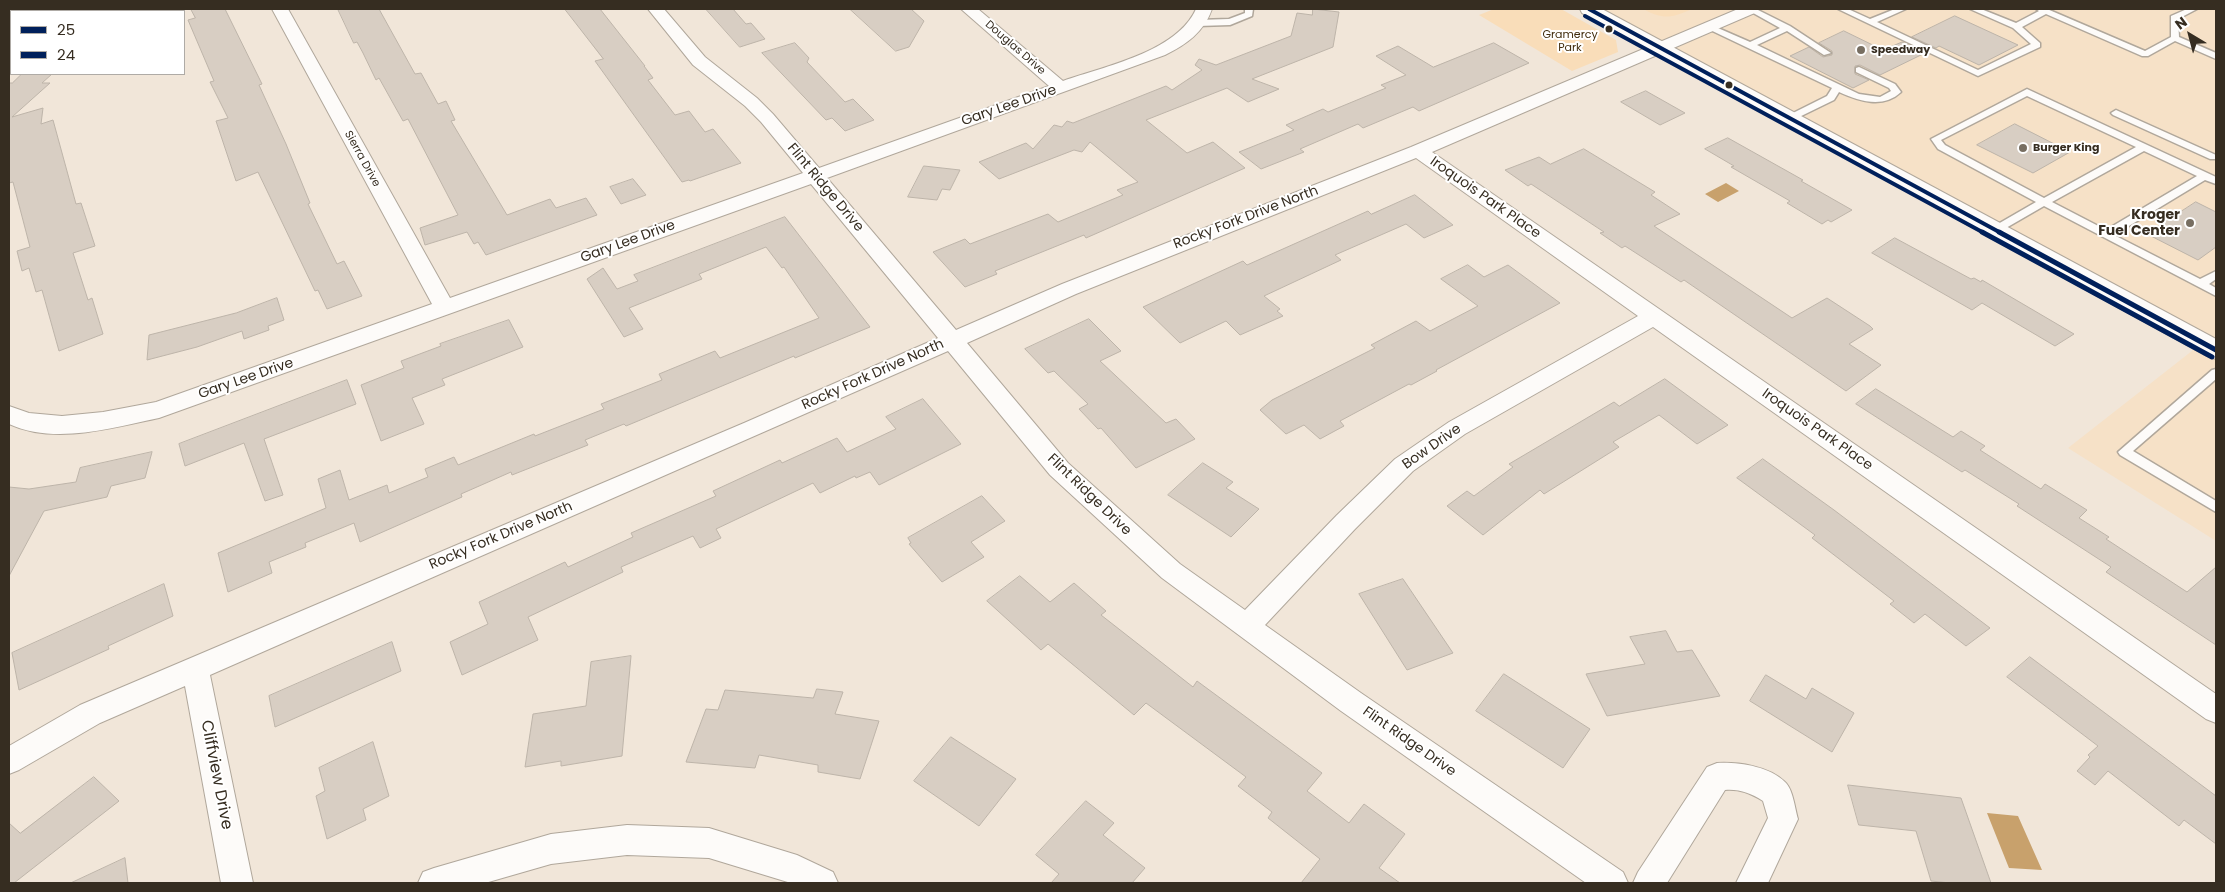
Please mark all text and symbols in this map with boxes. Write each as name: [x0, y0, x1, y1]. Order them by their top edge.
legend: [10, 10, 185, 75]
north arrow: [2165, 10, 2215, 60]
text: N: [2171, 12, 2191, 34]
street label: Douglas Drive: [982, 18, 1048, 78]
text: 25: [57, 19, 75, 40]
unlabelled marker: [1604, 24, 1614, 34]
park label: Gramercy Park: [1542, 28, 1598, 54]
place label: Speedway: [1871, 43, 1930, 57]
text: 24: [57, 44, 75, 65]
marker: Speedway: [1855, 44, 1867, 56]
unlabelled marker: [1724, 80, 1734, 90]
street label: Gary Lee Drive: [959, 82, 1059, 130]
street label: Sierra Drive: [341, 129, 383, 189]
street label: Flint Ridge Drive: [783, 140, 867, 236]
place label: Burger King: [2033, 141, 2099, 155]
marker: Burger King: [2017, 142, 2029, 154]
street label: Iroquois Park Place: [1426, 153, 1544, 243]
street label: Rocky Fork Drive North: [1171, 183, 1321, 253]
place label: Kroger Fuel Center: [2098, 207, 2180, 240]
street label: Gary Lee Drive: [578, 217, 678, 267]
marker: Kroger Fuel Center: [2184, 217, 2196, 229]
street label: Rocky Fork Drive North: [799, 336, 947, 414]
street label: Gary Lee Drive: [196, 355, 296, 403]
street label: Iroquois Park Place: [1758, 385, 1876, 475]
street label: Bow Drive: [1399, 421, 1465, 473]
street label: Flint Ridge Drive: [1044, 451, 1134, 539]
street label: Rocky Fork Drive North: [427, 498, 575, 574]
street label: Flint Ridge Drive: [1359, 704, 1459, 780]
street label: Cliffview Drive: [196, 719, 236, 831]

